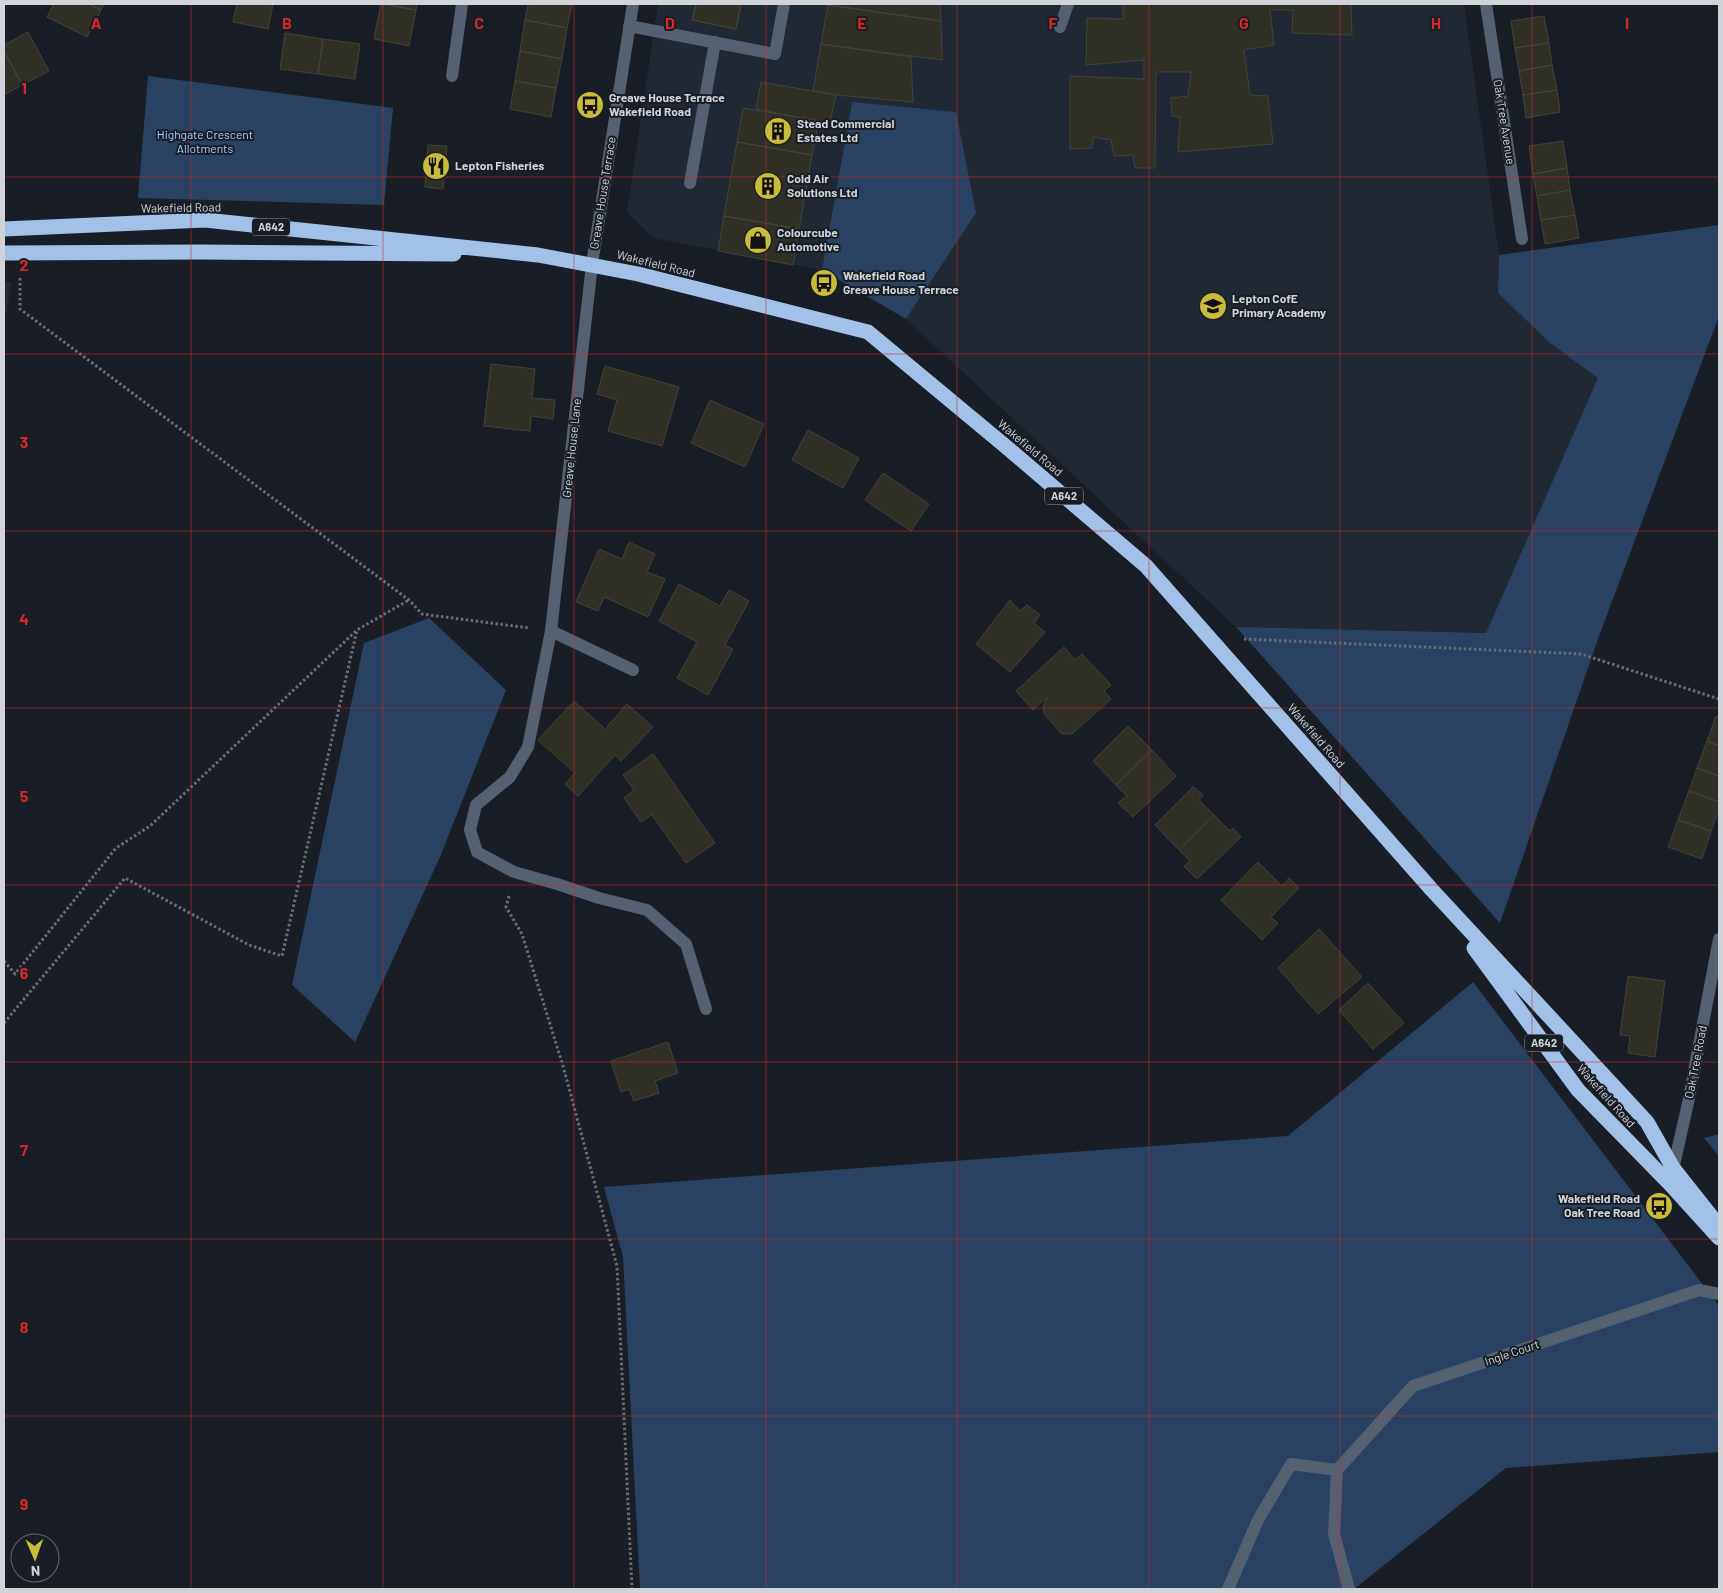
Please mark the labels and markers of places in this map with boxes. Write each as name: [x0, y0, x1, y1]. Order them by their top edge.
bus stop icon: Greave House Terrace Wakefield Road: [575, 90, 605, 120]
place label: Greave House Terrace Wakefield Road: [609, 90, 725, 118]
building icon: Stead Commercial Estates Ltd: [763, 116, 793, 146]
place label: Stead Commercial Estates Ltd: [797, 116, 894, 144]
restaurant icon: Lepton Fisheries: [421, 151, 451, 181]
place label: Lepton Fisheries: [455, 158, 544, 172]
building icon: Cold Air Solutions Ltd: [753, 171, 783, 201]
place label: Cold Air Solutions Ltd: [787, 171, 858, 199]
shop icon: Colourcube Automotive: [743, 225, 773, 255]
place label: Colourcube Automotive: [777, 225, 840, 253]
bus stop icon: Wakefield Road Greave House Terrace: [809, 268, 839, 298]
place label: Wakefield Road Greave House Terrace: [843, 268, 959, 296]
school or university icon: Lepton CofE Primary Academy: [1198, 291, 1228, 321]
place label: Lepton CofE Primary Academy: [1232, 291, 1326, 319]
place label: Wakefield Road Oak Tree Road: [1558, 1191, 1640, 1219]
bus stop icon: Wakefield Road Oak Tree Road: [1644, 1191, 1674, 1221]

